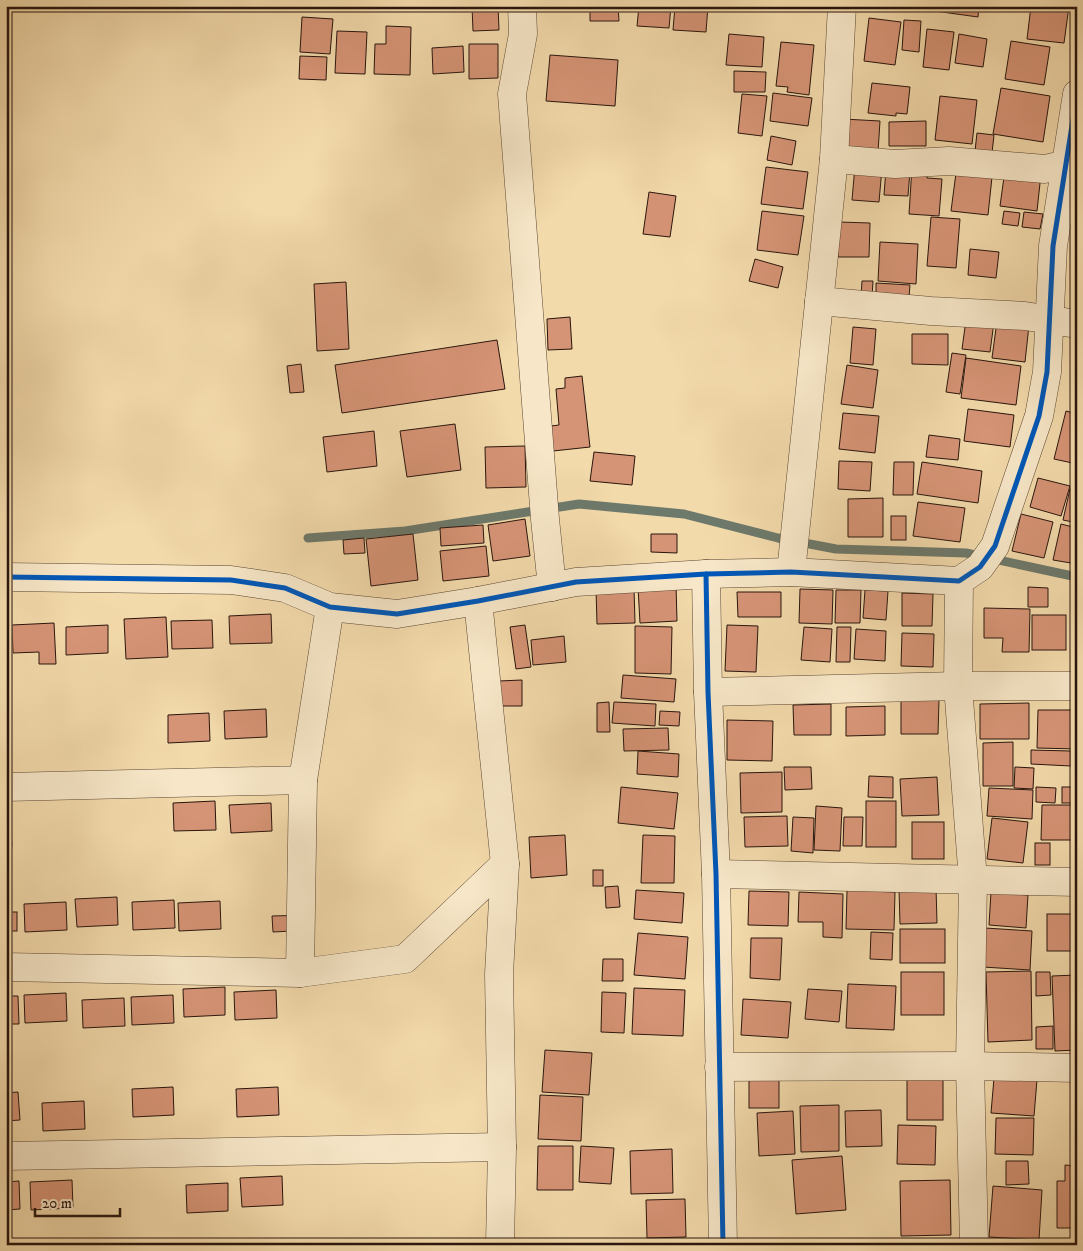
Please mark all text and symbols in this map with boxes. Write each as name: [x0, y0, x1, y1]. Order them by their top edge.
scale bar: [35, 1186, 120, 1218]
text: 20 m: [42, 1194, 72, 1213]

